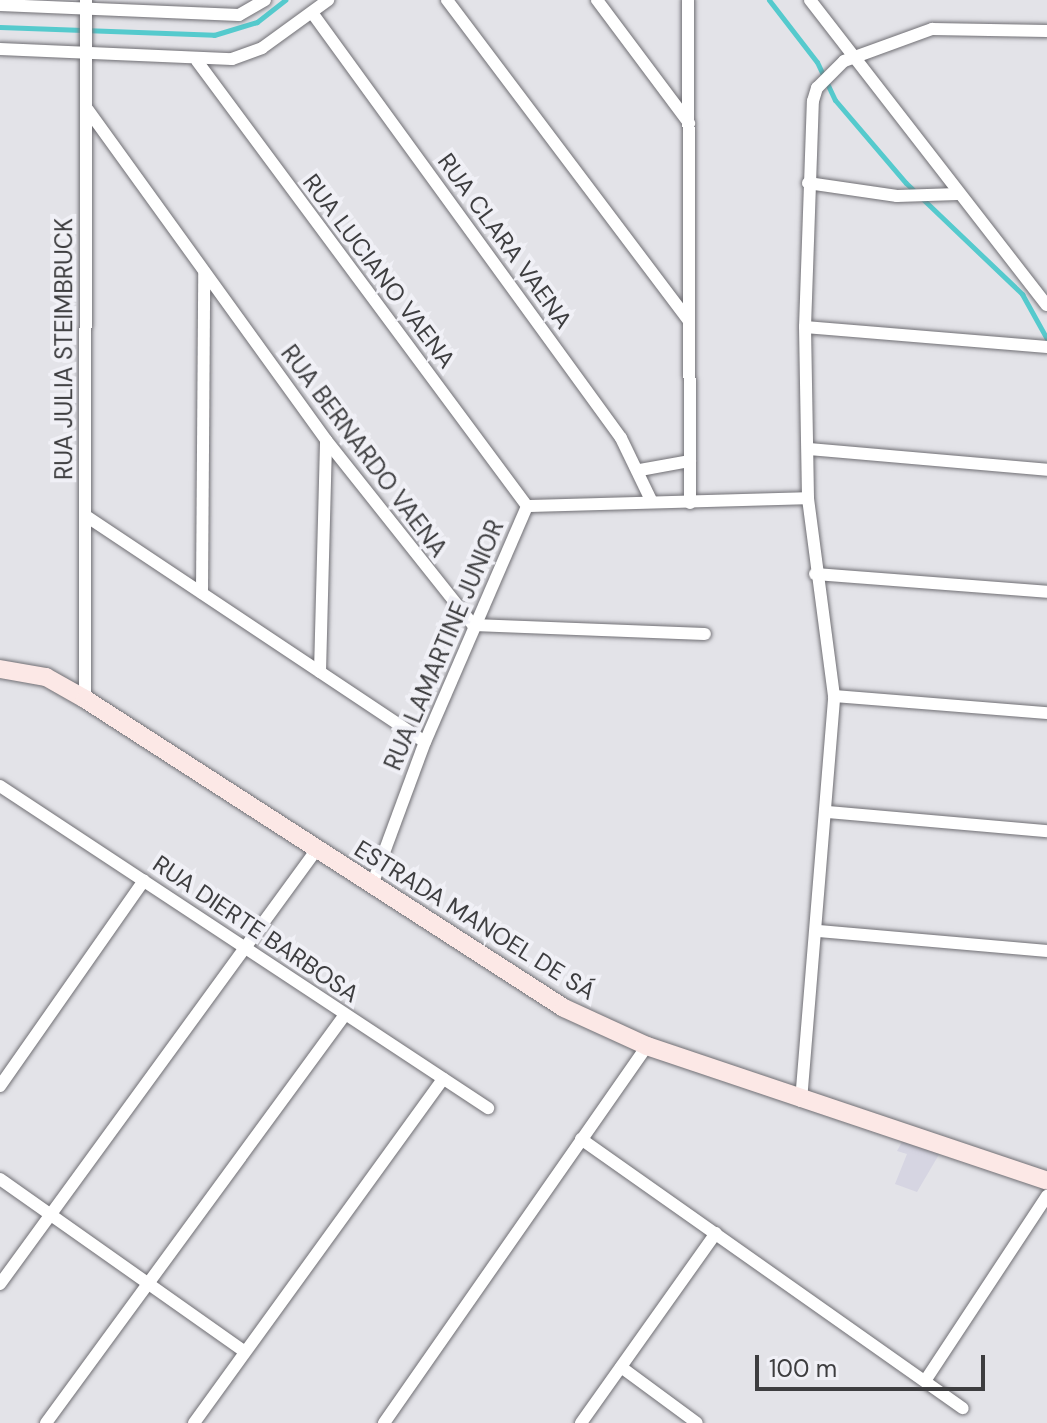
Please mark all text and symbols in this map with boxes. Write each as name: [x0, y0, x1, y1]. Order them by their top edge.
street label: RUA CLARA VAENA: [432, 148, 578, 334]
street label: RUA LUCIANO VAENA: [297, 168, 461, 374]
street label: RUA JULIA STEIMBRUCK: [50, 218, 78, 480]
street label: RUA BERNARDO VAENA: [275, 339, 453, 563]
street label: RUA LAMARTINE JUNIOR: [378, 516, 510, 774]
street label: ESTRADA MANOEL DE SÁ: [349, 834, 601, 1006]
street label: RUA DIERTE BARBOSA: [148, 849, 364, 1009]
scale bar: [759, 1339, 989, 1389]
text: 100 m: [769, 1353, 837, 1384]

